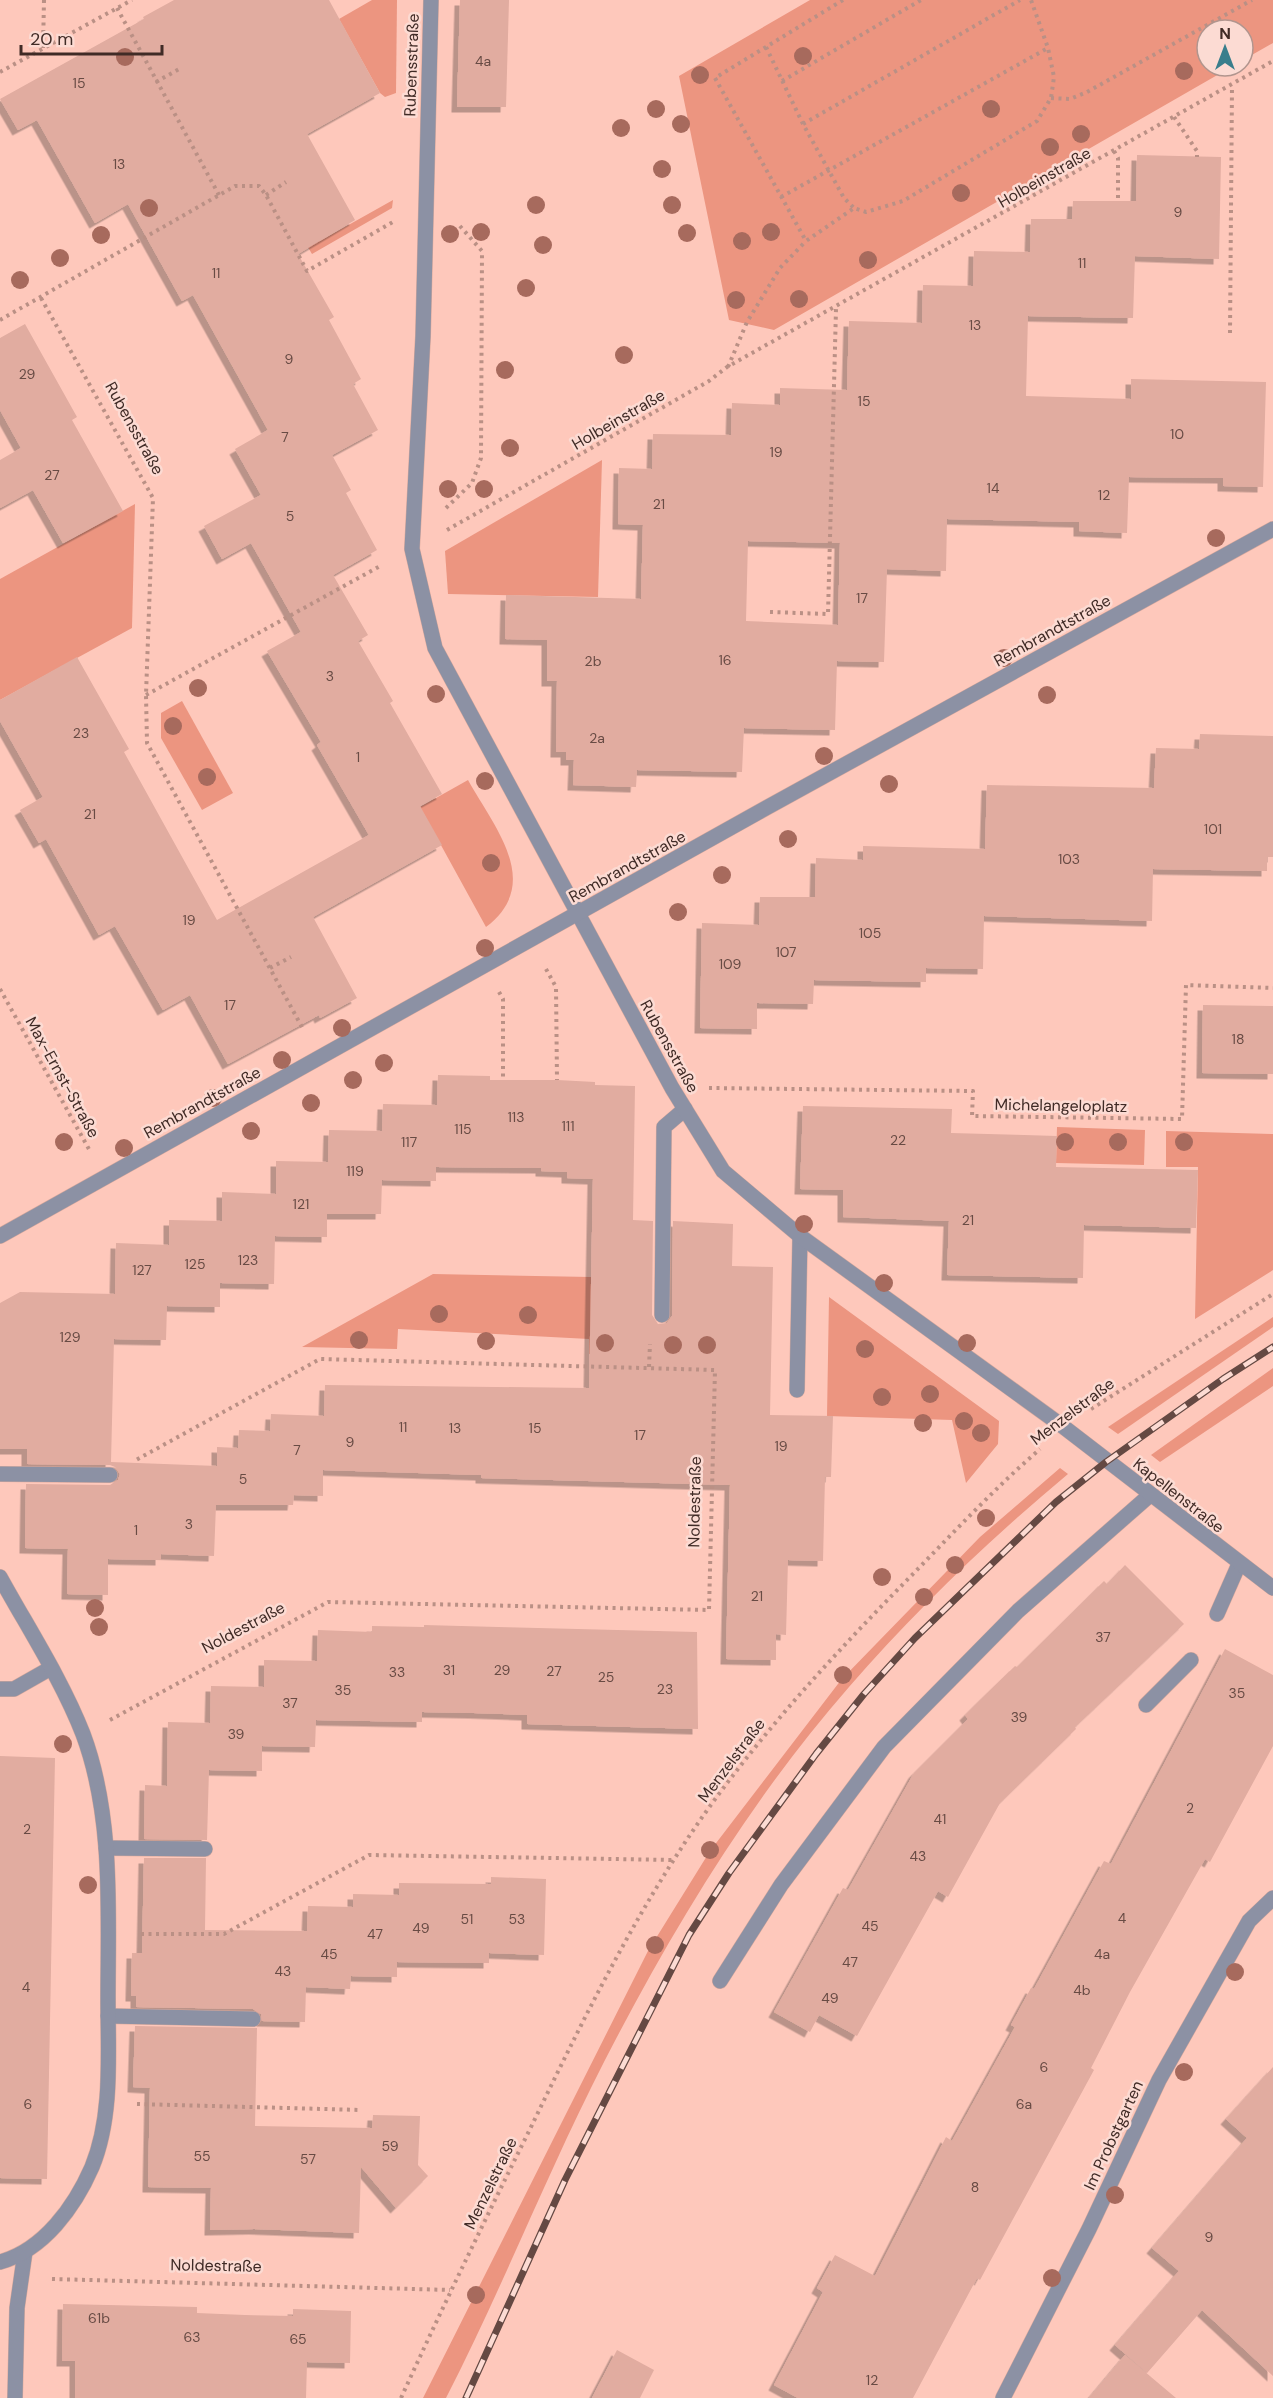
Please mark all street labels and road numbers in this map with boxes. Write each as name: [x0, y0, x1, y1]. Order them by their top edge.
street label: Rubensstraße: [399, 13, 424, 117]
street label: Holbeinstraße: [994, 142, 1095, 213]
street label: Rubensstraße: [100, 378, 169, 478]
street label: Holbeinstraße: [568, 384, 669, 455]
street label: Rembrandtstraße: [990, 590, 1114, 671]
street label: Rembrandtstraße: [565, 826, 689, 907]
street label: Rubensstraße: [635, 996, 704, 1096]
street label: Max-Ernst-Straße: [21, 1013, 105, 1141]
street label: Rembrandtstraße: [140, 1062, 264, 1143]
street label: Michelangeloplatz: [995, 1094, 1127, 1117]
street label: Menzelstraße: [1026, 1373, 1118, 1450]
street label: Kapellenstraße: [1129, 1453, 1229, 1538]
street label: Noldestraße: [683, 1456, 706, 1548]
street label: Noldestraße: [198, 1597, 288, 1658]
street label: Menzelstraße: [693, 1714, 770, 1806]
street label: Im Probstgarten: [1079, 2077, 1148, 2193]
street label: Menzelstraße: [459, 2134, 522, 2233]
street label: Noldestraße: [170, 2254, 262, 2277]

